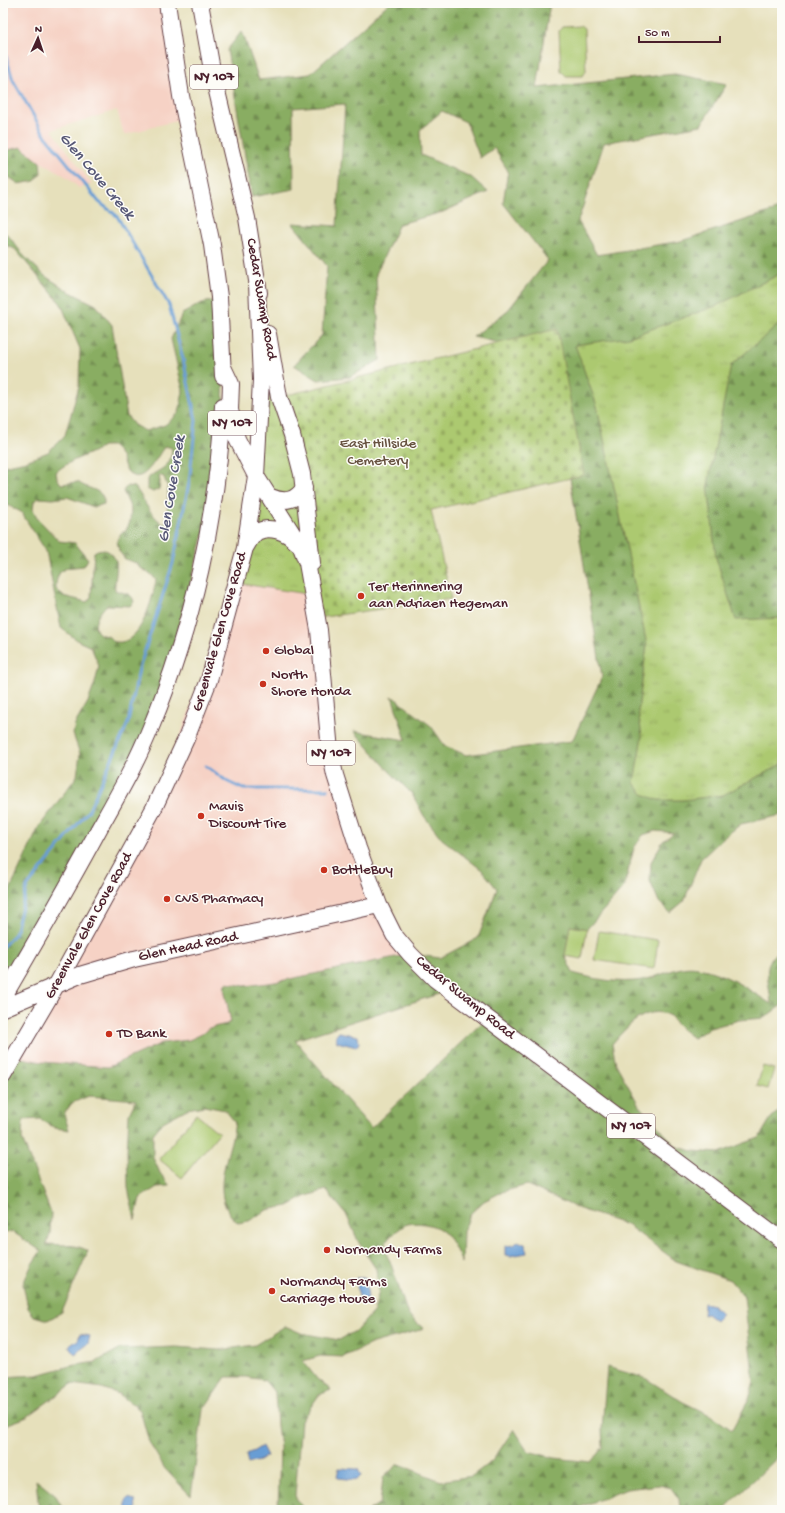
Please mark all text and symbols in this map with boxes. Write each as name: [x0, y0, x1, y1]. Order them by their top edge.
north arrow: [18, 18, 58, 58]
scale bar: [639, 18, 720, 44]
text: N: [35, 24, 42, 36]
text: 50 m: [645, 27, 670, 41]
road number: NY 107: [190, 65, 238, 89]
water label: Glen Cove Creek: [54, 130, 139, 226]
street label: Cedar Swamp Road: [241, 237, 281, 362]
road number: NY 107: [208, 411, 256, 435]
water label: Glen Cove Creek: [155, 433, 191, 543]
park label: East Hillside Cemetery: [340, 435, 417, 470]
street label: Greenvale Glen Cove Road: [189, 549, 252, 714]
place label: Ter Herinnering aan Adriaen Hegeman: [368, 578, 508, 613]
marker: Ter Herinnering aan Adriaen Hegeman: [356, 591, 366, 601]
place label: Global: [274, 642, 314, 660]
marker: Global: [261, 646, 271, 656]
place label: North Shore Honda: [271, 666, 352, 701]
marker: North Shore Honda: [258, 679, 268, 689]
road number: NY 107: [307, 741, 355, 765]
place label: Mavis Discount Tire: [208, 798, 287, 833]
marker: Mavis Discount Tire: [196, 811, 206, 821]
street label: Greenvale Glen Cove Road: [41, 849, 137, 1002]
place label: BottleBuy: [331, 861, 393, 879]
marker: BottleBuy: [319, 865, 329, 875]
place label: CVS Pharmacy: [175, 890, 264, 908]
marker: CVS Pharmacy: [162, 894, 172, 904]
street label: Glen Head Road: [137, 927, 240, 966]
street label: Cedar Swamp Road: [411, 952, 519, 1044]
place label: TD Bank: [116, 1025, 167, 1043]
marker: TD Bank: [104, 1029, 114, 1039]
road number: NY 107: [607, 1114, 655, 1138]
place label: Normandy Farms: [335, 1241, 442, 1259]
marker: Normandy Farms: [322, 1245, 332, 1255]
place label: Normandy Farms Carriage House: [280, 1273, 387, 1308]
marker: Normandy Farms Carriage House: [267, 1286, 277, 1296]

